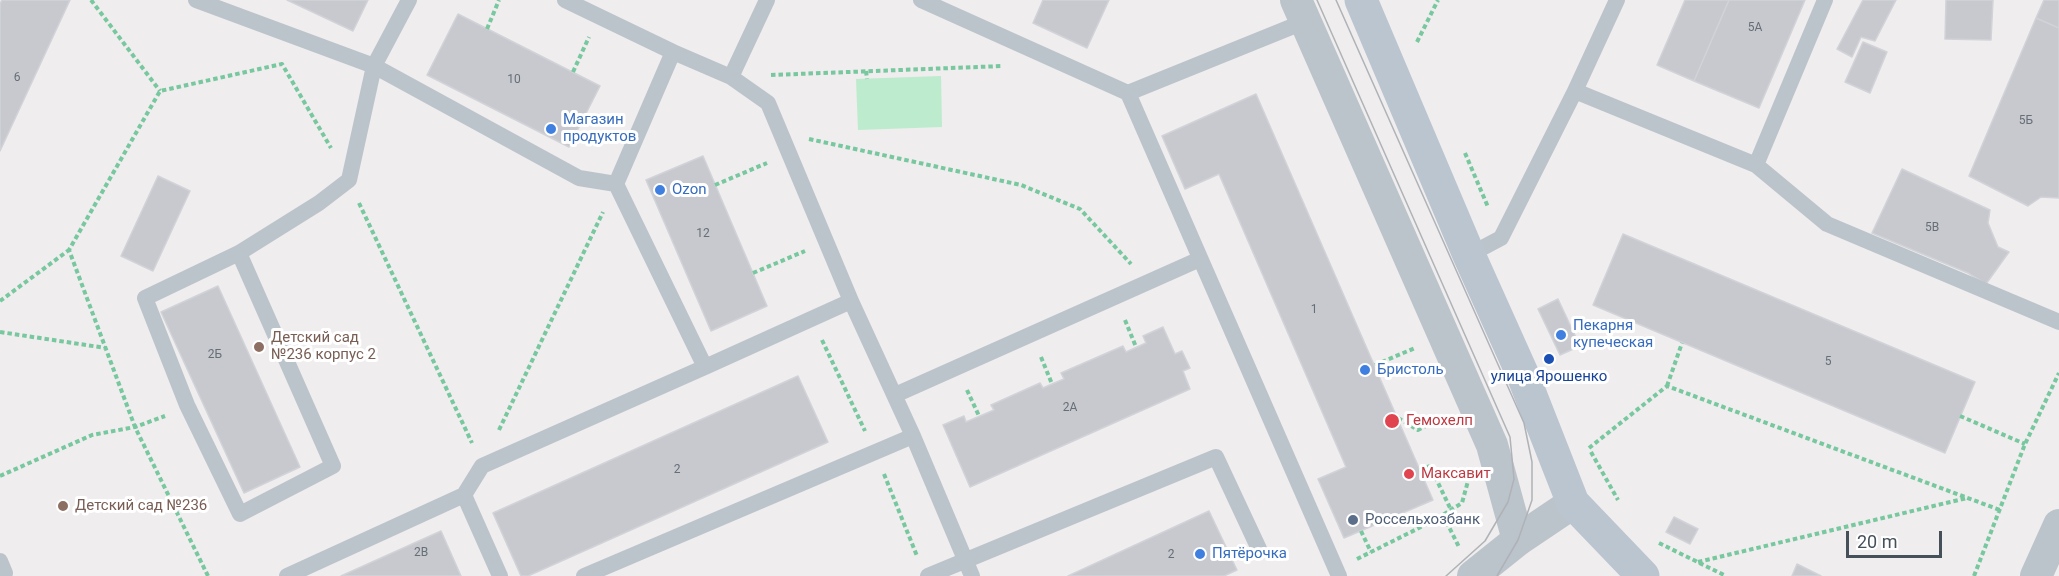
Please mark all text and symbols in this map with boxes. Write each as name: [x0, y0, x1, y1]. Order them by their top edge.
house number: 5А: [1748, 21, 1762, 35]
house number: 6: [14, 71, 20, 85]
house number: 10: [507, 73, 521, 87]
place label: Магазин продуктов: [563, 111, 636, 146]
house number: 5Б: [2019, 114, 2033, 128]
marker: Магазин продуктов: [544, 122, 558, 136]
place label: Ozon: [672, 181, 706, 199]
marker: Ozon: [653, 183, 667, 197]
house number: 5В: [1925, 221, 1939, 235]
house number: 12: [696, 227, 710, 241]
house number: 1: [1311, 303, 1317, 317]
place label: Пекарня купеческая: [1573, 317, 1653, 352]
marker: Пекарня купеческая: [1554, 328, 1568, 342]
place label: Детский сад №236 корпус 2: [271, 329, 376, 364]
marker: Детский сад №236 корпус 2: [252, 340, 266, 354]
house number: 2Б: [208, 348, 222, 362]
marker: улица Ярошенко: [1542, 352, 1556, 366]
house number: 5: [1825, 355, 1831, 369]
place label: Бристоль: [1377, 361, 1444, 379]
marker: Бристоль: [1358, 363, 1372, 377]
place label: улица Ярошенко: [1491, 368, 1607, 386]
house number: 2А: [1063, 401, 1077, 415]
marker: Гемохелп: [1383, 412, 1401, 430]
place label: Гемохелп: [1406, 412, 1473, 430]
house number: 2: [674, 463, 680, 477]
place label: Максавит: [1421, 465, 1491, 483]
marker: Максавит: [1402, 467, 1416, 481]
place label: Детский сад №236: [75, 497, 207, 515]
marker: Детский сад №236: [56, 499, 70, 513]
place label: Россельхозбанк: [1365, 511, 1480, 529]
marker: Россельхозбанк: [1346, 513, 1360, 527]
scale bar: [1849, 519, 1945, 557]
text: 20 m: [1857, 531, 1897, 552]
place label: Пятёрочка: [1212, 545, 1287, 563]
house number: 2В: [414, 546, 428, 560]
marker: Пятёрочка: [1193, 547, 1207, 561]
house number: 2: [1168, 548, 1174, 562]

